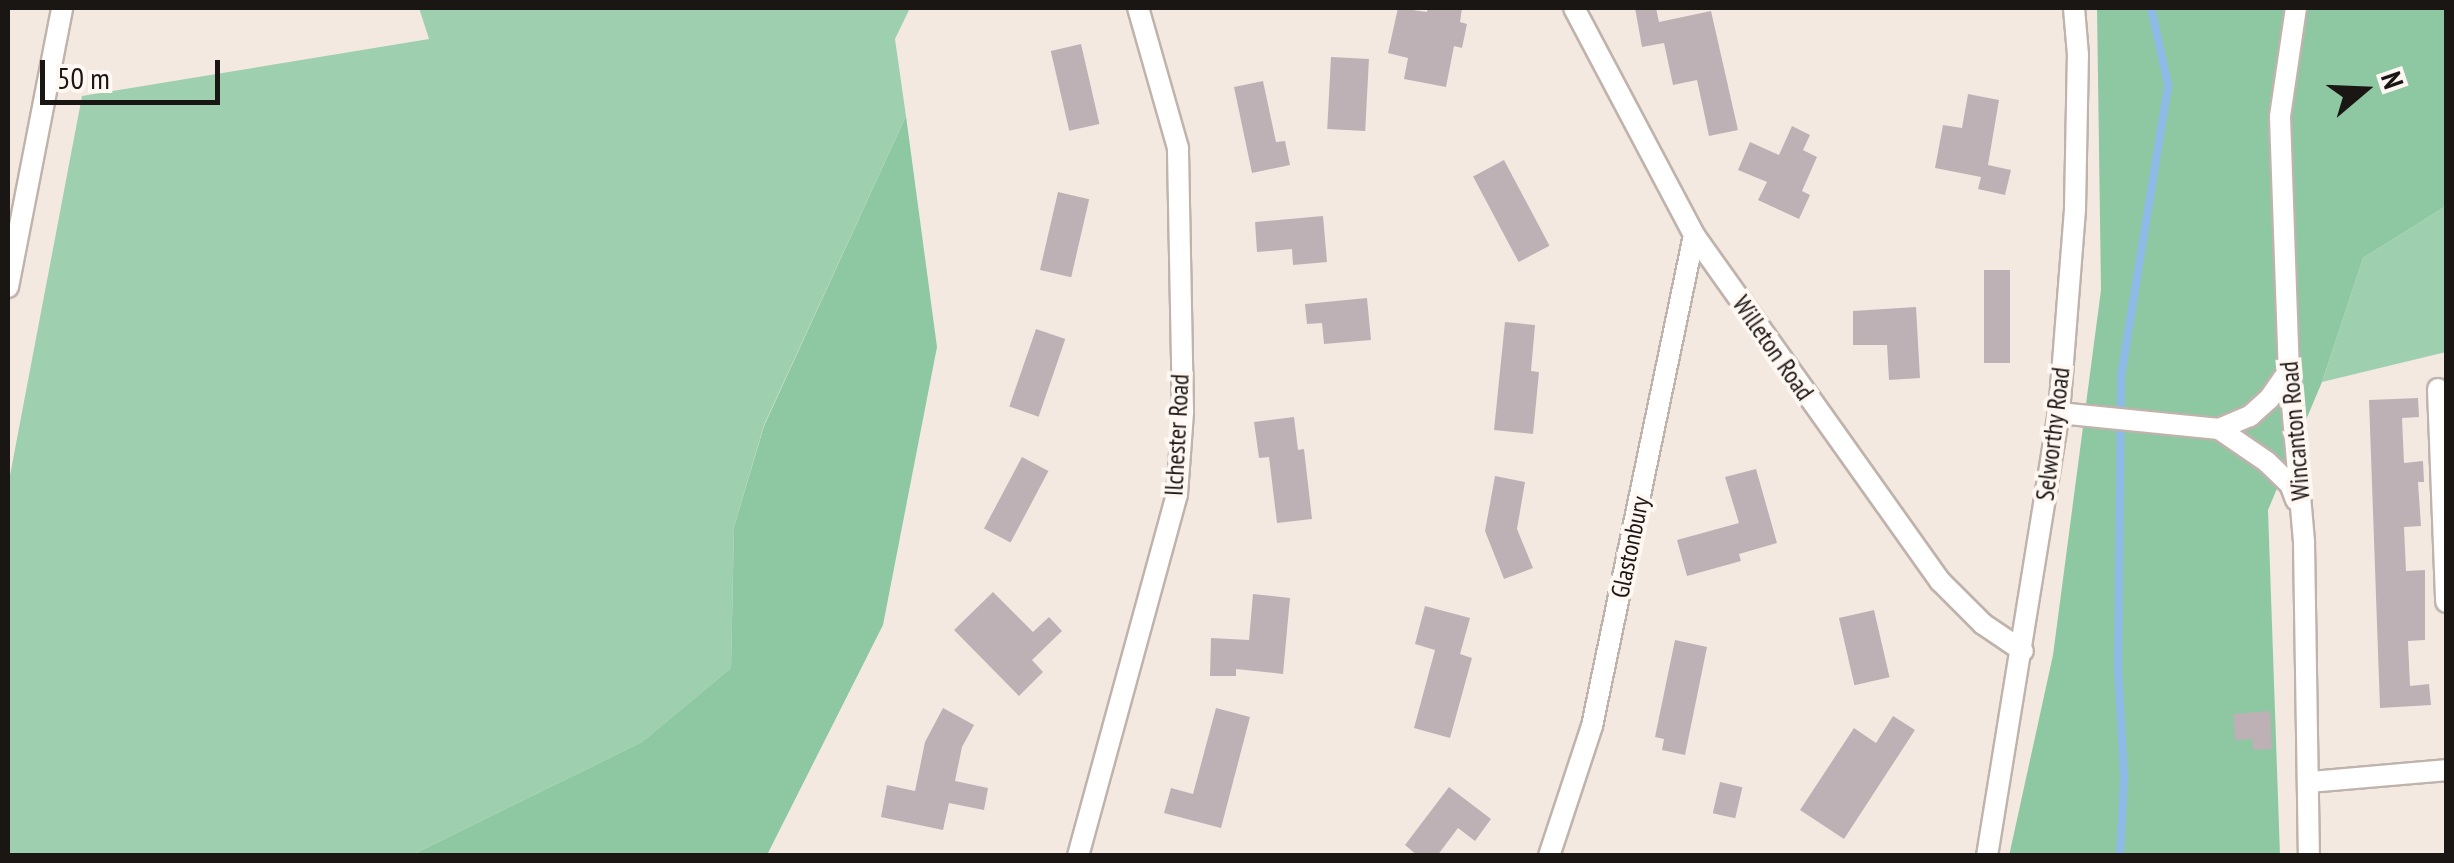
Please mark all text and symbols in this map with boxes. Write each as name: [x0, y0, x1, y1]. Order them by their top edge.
scale bar: [45, 40, 225, 102]
north arrow: [2314, 40, 2414, 140]
text: 50 m: [57, 58, 110, 97]
text: N: [2373, 67, 2413, 93]
street label: Willeton Road: [1726, 290, 1820, 406]
street label: Wincanton Road: [2274, 360, 2316, 502]
street label: Selworthy Road: [2030, 365, 2076, 503]
street label: Ilchester Road: [1159, 373, 1195, 497]
street label: Glastonbury: [1605, 494, 1655, 600]

